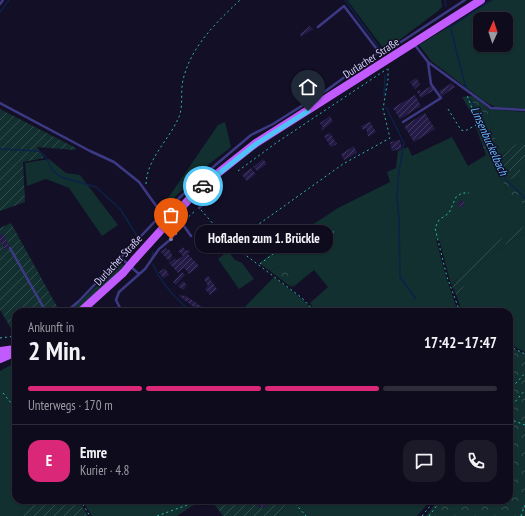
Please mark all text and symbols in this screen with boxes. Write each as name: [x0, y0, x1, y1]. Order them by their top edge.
north arrow: [473, 12, 513, 52]
map controls: [473, 12, 513, 52]
street label: Durlacher Straße: [340, 34, 402, 81]
pin: [291, 70, 325, 111]
icon: home: [297, 76, 319, 98]
water label: Linsenbuckelbach: [468, 104, 512, 178]
courier: [183, 166, 223, 206]
icon: car: [192, 175, 214, 197]
pin: [154, 198, 188, 239]
icon: bag: [160, 204, 182, 226]
callout: Hofladen zum 1. Brückle: [195, 225, 333, 253]
text: Hofladen zum 1. Brückle: [208, 230, 320, 247]
street label: Durlacher Straße: [91, 231, 145, 288]
text: Ankunft in: [28, 319, 74, 336]
text: 17:42–17:47: [424, 333, 497, 352]
text: 2 Min.: [28, 334, 86, 367]
text: Unterwegs · 170 m: [28, 397, 113, 414]
button: chat: [403, 440, 445, 482]
button: phone: [455, 440, 497, 482]
text: Emre: [80, 443, 107, 462]
text: E: [46, 451, 52, 470]
text: Kurier · 4.8: [80, 462, 129, 479]

